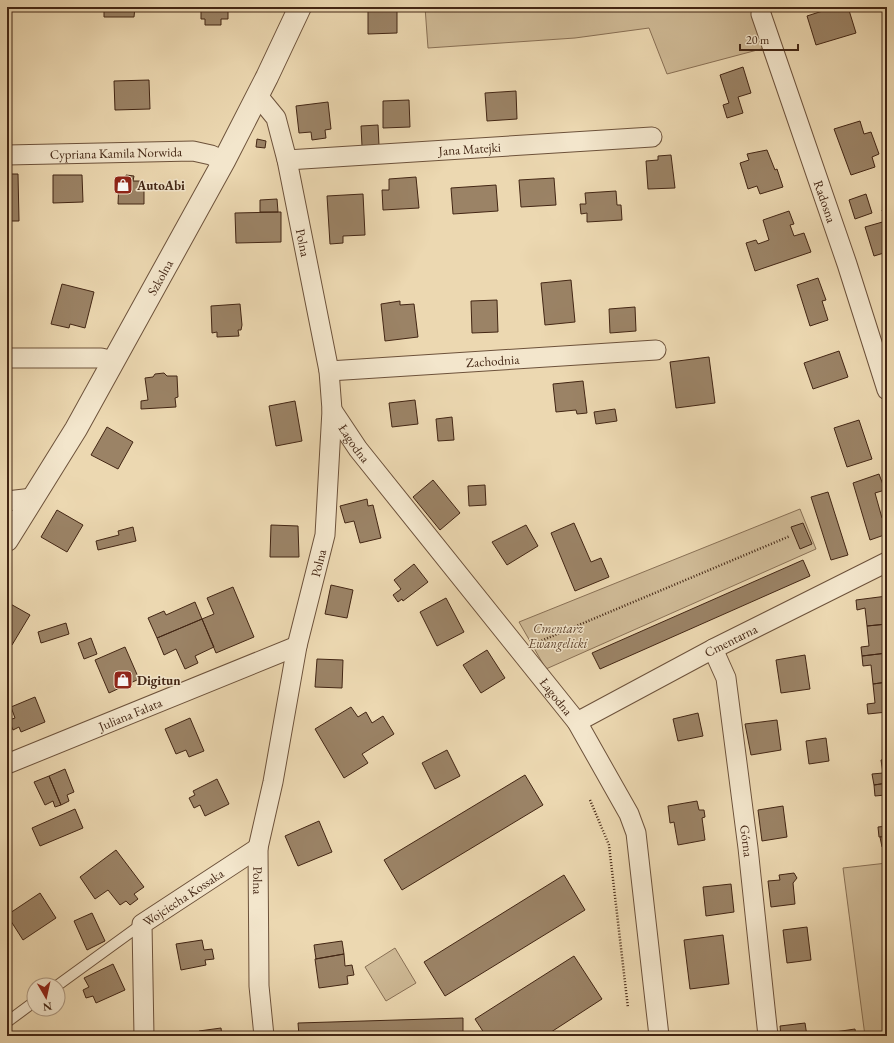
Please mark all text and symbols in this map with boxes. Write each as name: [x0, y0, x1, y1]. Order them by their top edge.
scale bar: [740, 26, 798, 52]
text: 20 m: [746, 32, 770, 48]
street label: Jana Matejki: [437, 139, 501, 159]
street label: Cypriana Kamila Norwida: [50, 143, 183, 163]
shop icon: AutoAbi: [112, 174, 134, 196]
place label: AutoAbi: [136, 177, 185, 194]
street label: Radosna: [810, 178, 840, 226]
street label: Polna: [292, 227, 314, 259]
street label: Szkolna: [143, 256, 177, 298]
street label: Zachodnia: [466, 351, 521, 371]
street label: Łagodna: [335, 421, 374, 467]
street label: Polna: [307, 547, 330, 579]
park label: Cmentarz Ewangelicki: [528, 620, 589, 652]
street label: Cmentarna: [701, 620, 761, 661]
shop icon: Digitun: [112, 669, 134, 691]
place label: Digitun: [137, 672, 181, 689]
street label: Łagodna: [536, 674, 577, 720]
street label: Juliana Fałata: [95, 694, 165, 735]
street label: Górna: [736, 824, 757, 859]
street label: Wojciecha Kossaka: [140, 864, 228, 930]
street label: Polna: [249, 866, 266, 895]
north arrow: [26, 977, 66, 1017]
text: N: [42, 999, 53, 1015]

